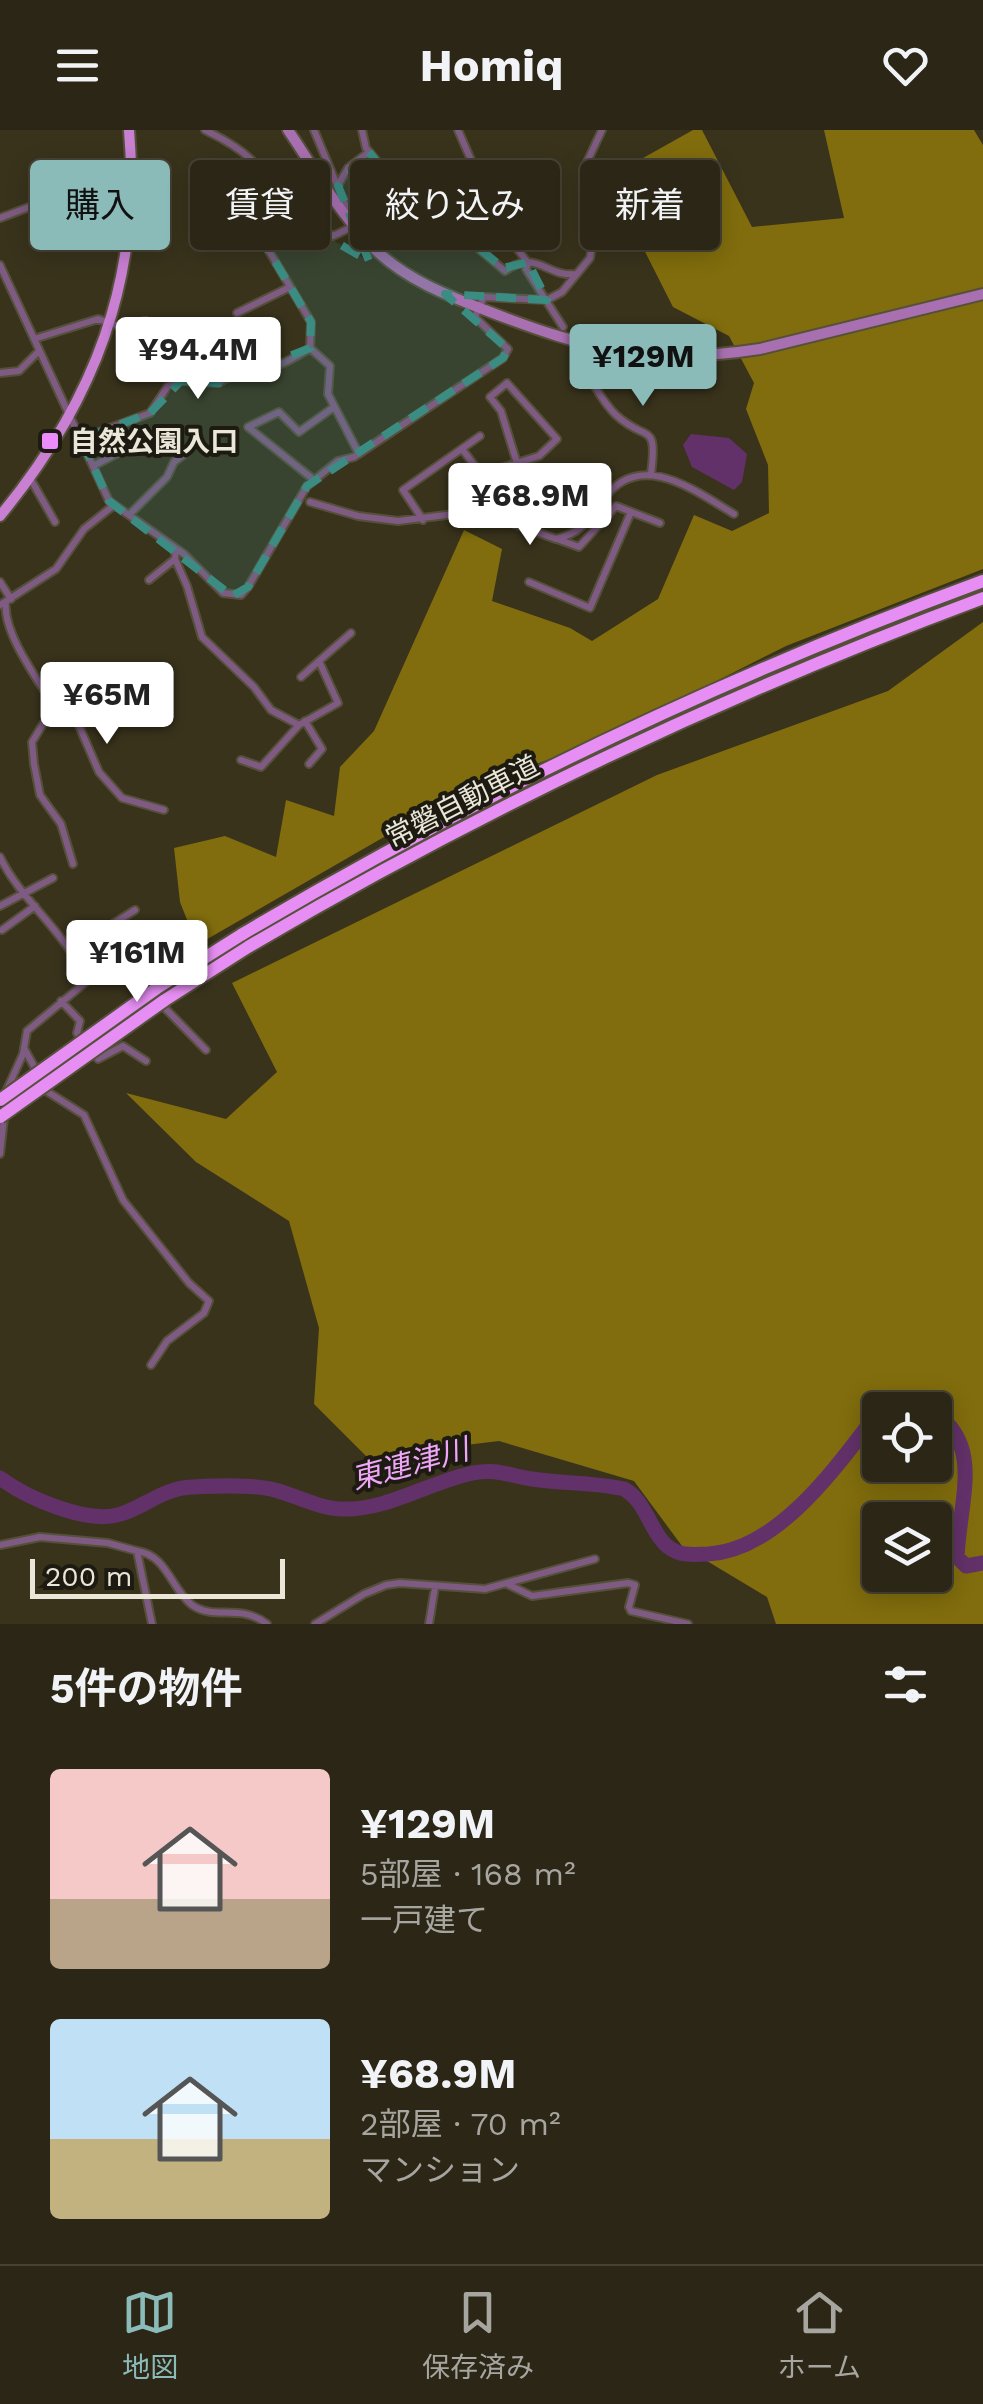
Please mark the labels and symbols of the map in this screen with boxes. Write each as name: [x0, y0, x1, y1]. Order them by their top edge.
pin: ¥94.4M: [117, 317, 279, 402]
pin: ¥129M: [573, 324, 713, 409]
place label: 自然公園入口: [70, 425, 238, 458]
marker: 自然公園入口: [39, 430, 61, 452]
pin: ¥68.9M: [449, 463, 611, 548]
pin: ¥65M: [48, 662, 166, 747]
street label: 常磐自動車道: [380, 749, 545, 854]
pin: ¥161M: [67, 920, 207, 1005]
water label: 東連津川: [347, 1430, 475, 1496]
scale bar: [30, 1554, 285, 1598]

